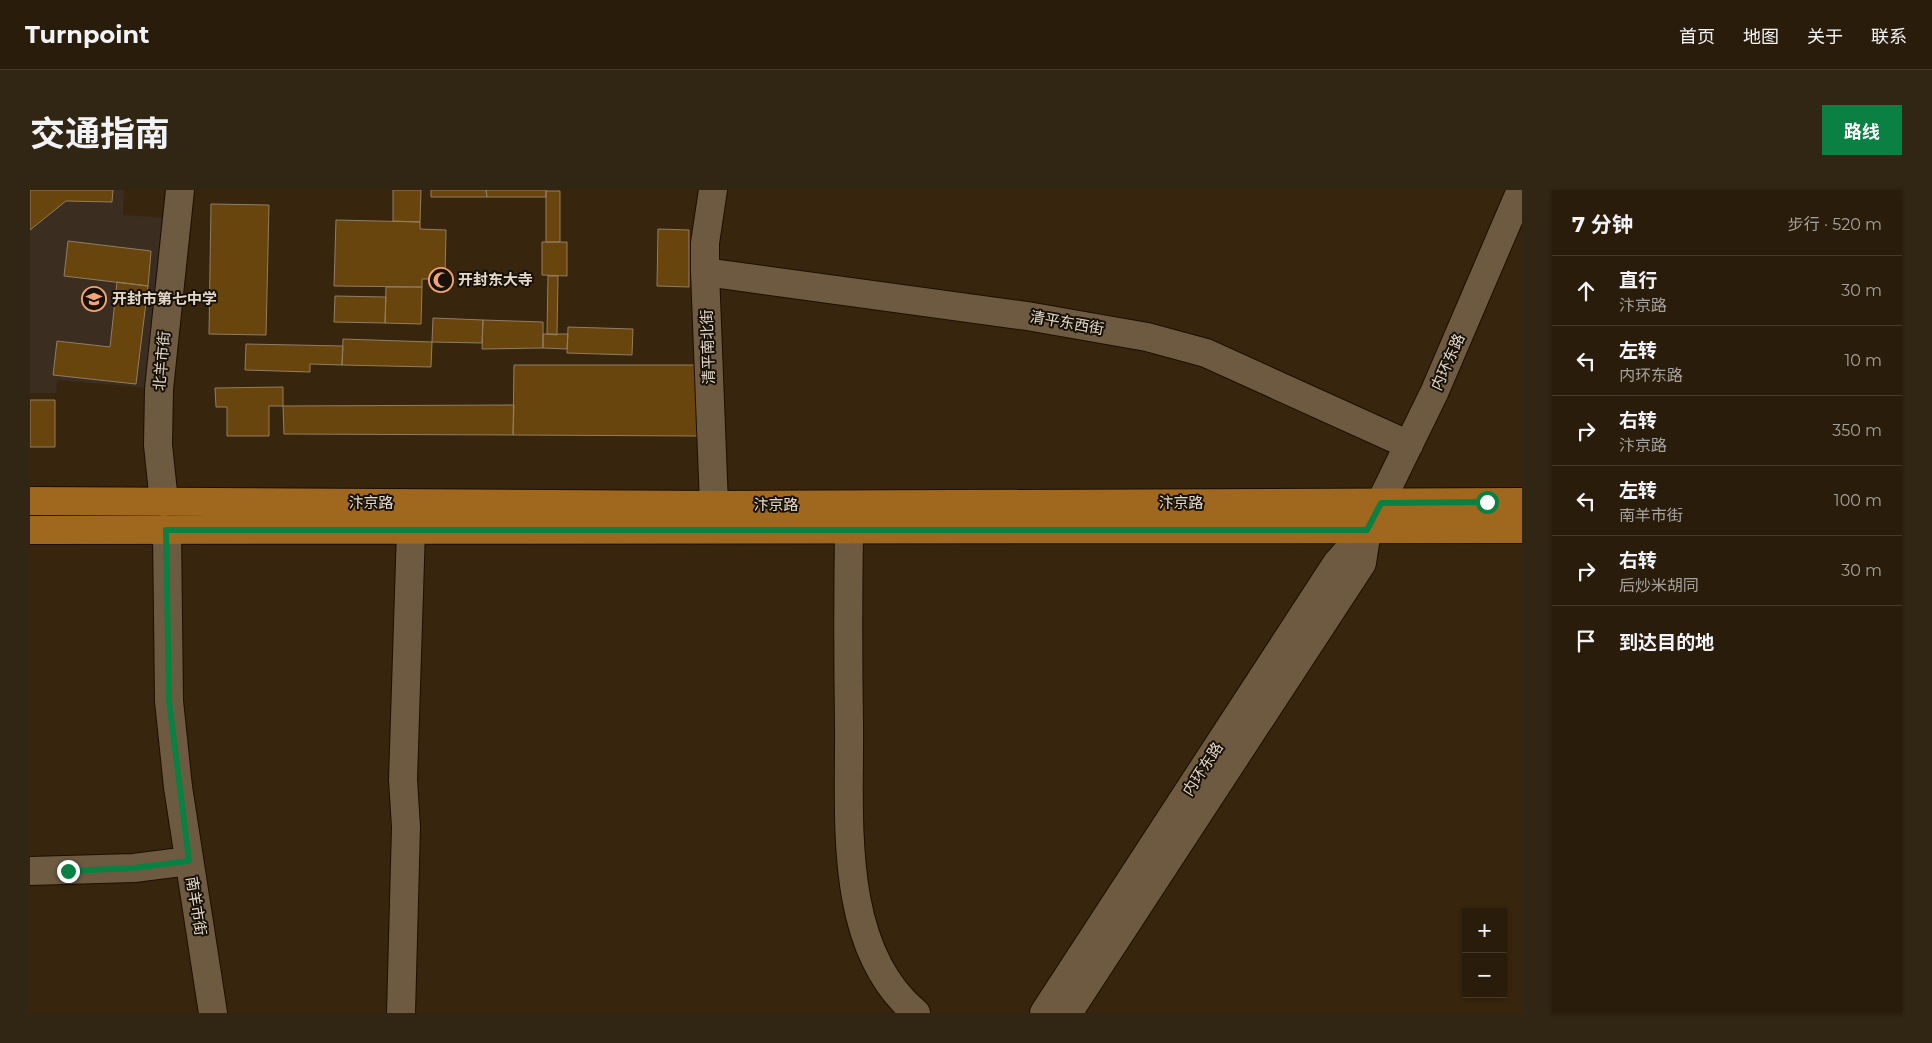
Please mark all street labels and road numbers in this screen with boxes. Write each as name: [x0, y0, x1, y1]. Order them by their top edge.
street label: 清平东西街: [1028, 307, 1106, 338]
street label: 清平南北街: [697, 309, 718, 385]
street label: 北羊市街: [149, 330, 174, 392]
street label: 内环东路: [1427, 331, 1468, 393]
street label: 汴京路: [348, 493, 394, 512]
street label: 汴京路: [1158, 493, 1204, 512]
street label: 汴京路: [753, 495, 799, 514]
street label: 内环东路: [1178, 738, 1227, 799]
street label: 南羊市街: [182, 875, 211, 937]

